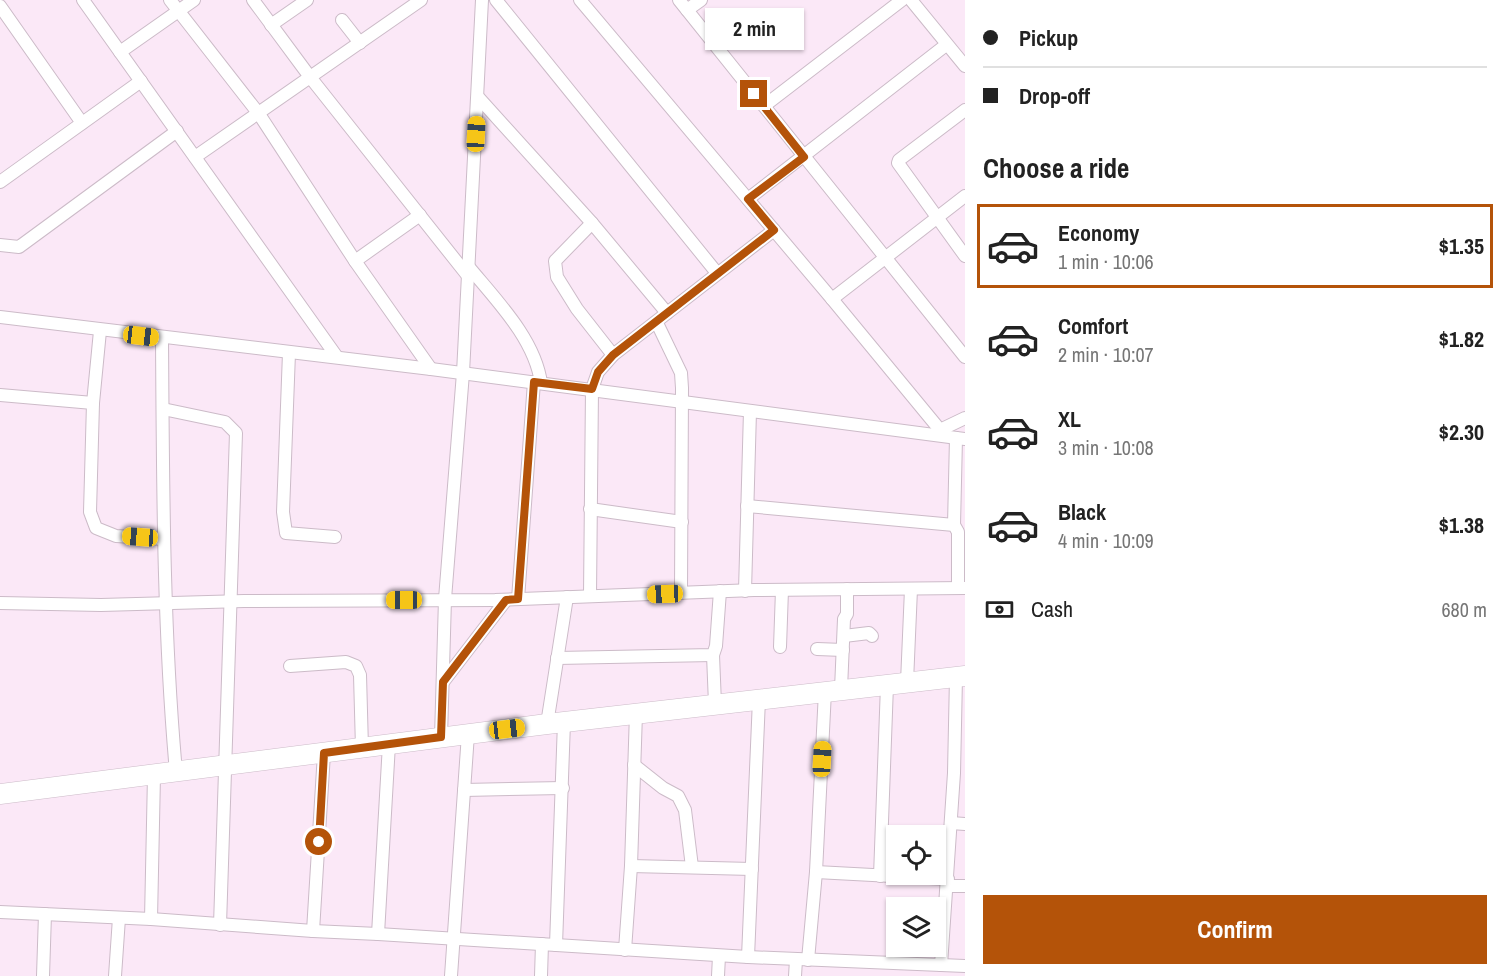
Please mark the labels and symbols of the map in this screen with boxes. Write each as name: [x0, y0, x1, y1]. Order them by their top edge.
callout: 2 min: [704, 7, 804, 49]
route end: [740, 80, 767, 107]
car: [466, 116, 486, 152]
car: [122, 325, 160, 347]
car: [121, 527, 159, 547]
car: [647, 584, 683, 604]
car: [386, 591, 422, 609]
car: [488, 718, 526, 740]
car: [812, 741, 832, 777]
route start: [305, 828, 332, 855]

